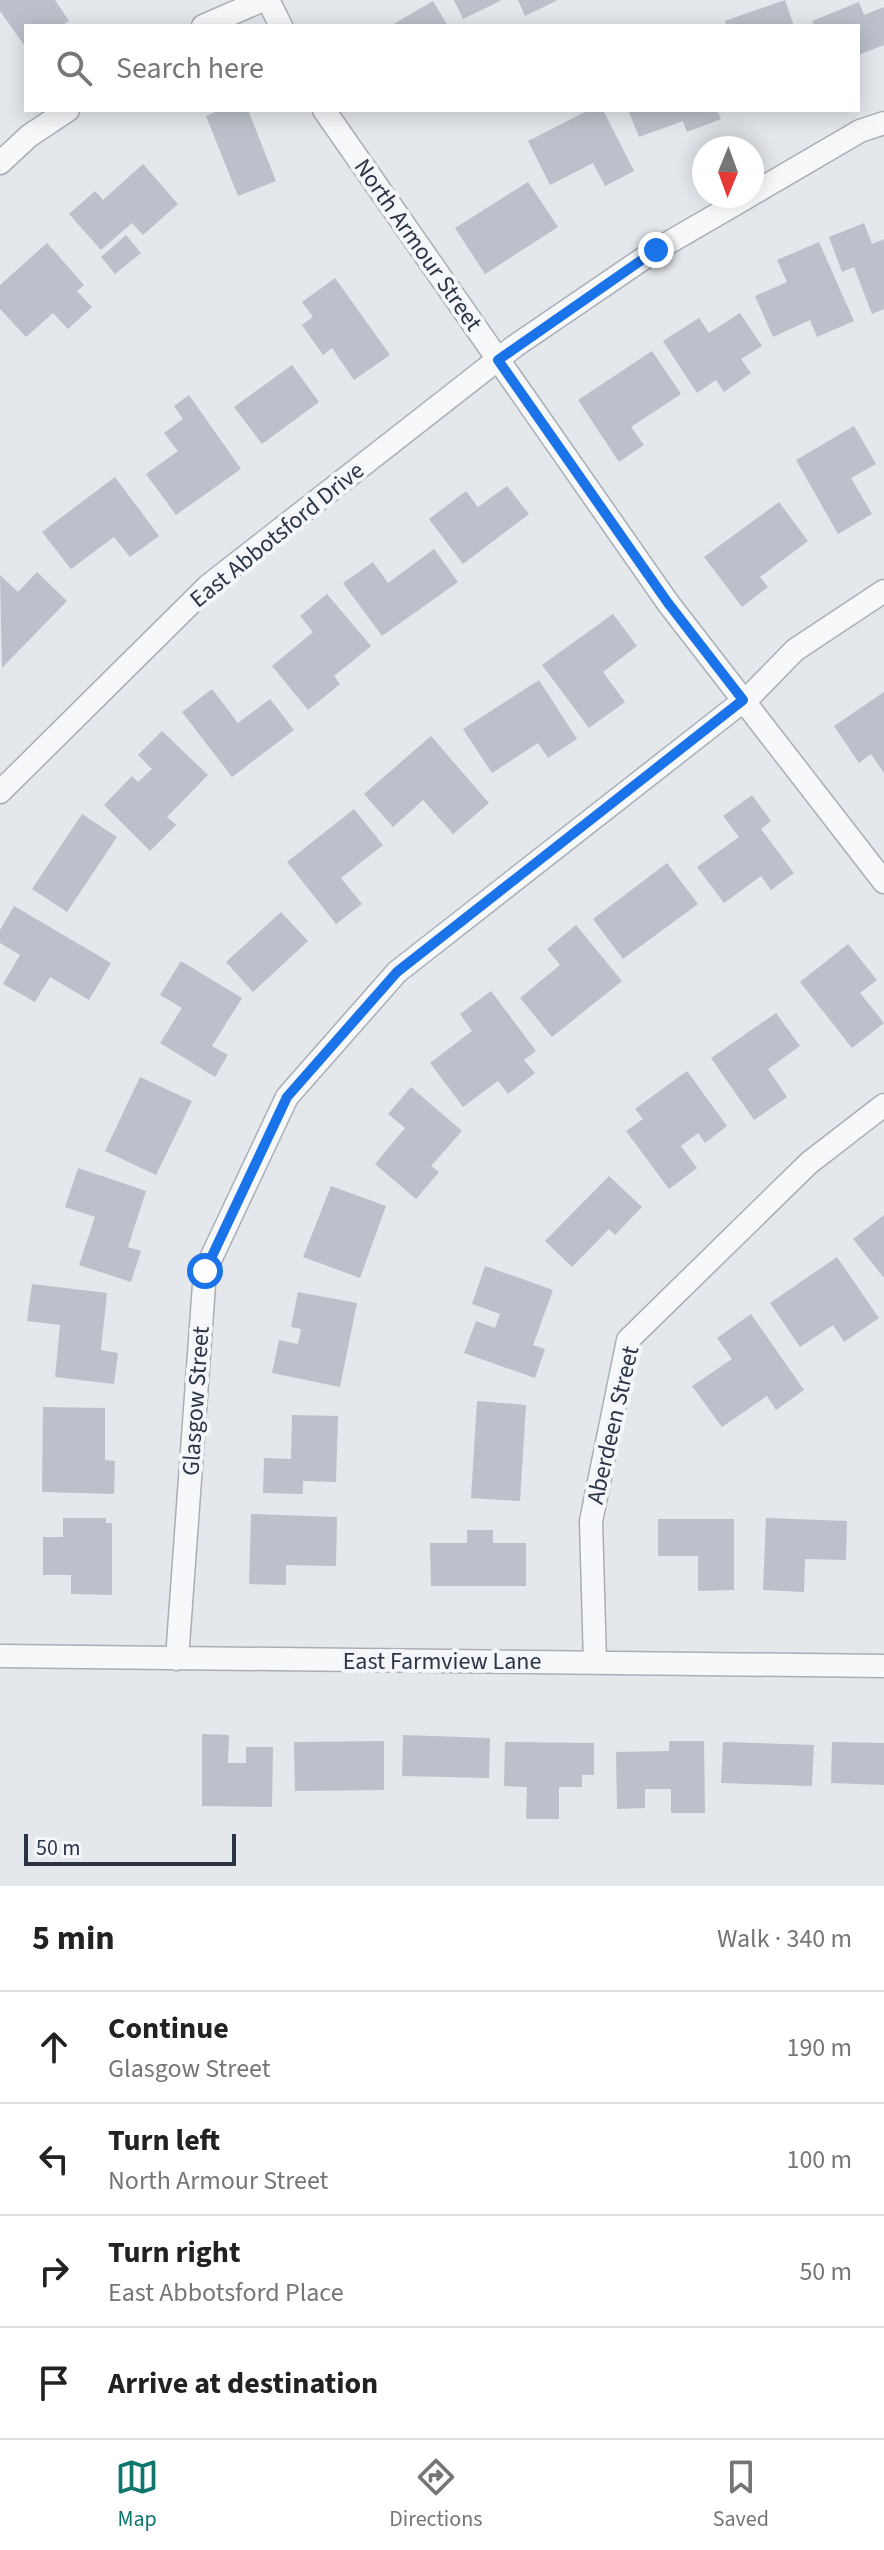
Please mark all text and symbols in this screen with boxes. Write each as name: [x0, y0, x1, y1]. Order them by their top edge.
search box: [24, 24, 860, 112]
icon: search: [52, 46, 96, 90]
text: Search here: [116, 47, 264, 90]
north arrow: [692, 136, 764, 208]
street label: North Armour Street: [345, 152, 491, 338]
route end: [638, 232, 674, 268]
street label: East Abbotsford Drive: [182, 454, 372, 616]
route start: [187, 1253, 223, 1289]
street label: Glasgow Street: [173, 1325, 219, 1477]
street label: Aberdeen Street: [578, 1342, 648, 1508]
street label: East Farmview Lane: [343, 1644, 541, 1679]
scale bar: [24, 1830, 236, 1866]
text: 50 m: [36, 1832, 81, 1864]
text: 5 min: [32, 1914, 115, 1963]
text: Walk · 340 m: [717, 1920, 852, 1957]
text: Continue: [108, 2007, 229, 2050]
icon: ahead: [32, 2025, 76, 2069]
text: 190 m: [786, 2029, 852, 2066]
text: Glasgow Street: [108, 2050, 270, 2087]
text: Turn left: [108, 2119, 220, 2162]
icon: left: [32, 2137, 76, 2181]
text: 100 m: [786, 2141, 852, 2178]
text: North Armour Street: [108, 2162, 328, 2199]
text: Turn right: [108, 2231, 240, 2274]
icon: right: [32, 2249, 76, 2293]
text: 50 m: [799, 2253, 852, 2290]
text: East Abbotsford Place: [108, 2274, 344, 2311]
icon: arrive: [32, 2361, 76, 2405]
text: Arrive at destination: [108, 2362, 378, 2405]
tab: Map: [115, 2455, 159, 2535]
tab: Directions: [389, 2455, 482, 2535]
tab: Saved: [713, 2455, 769, 2535]

